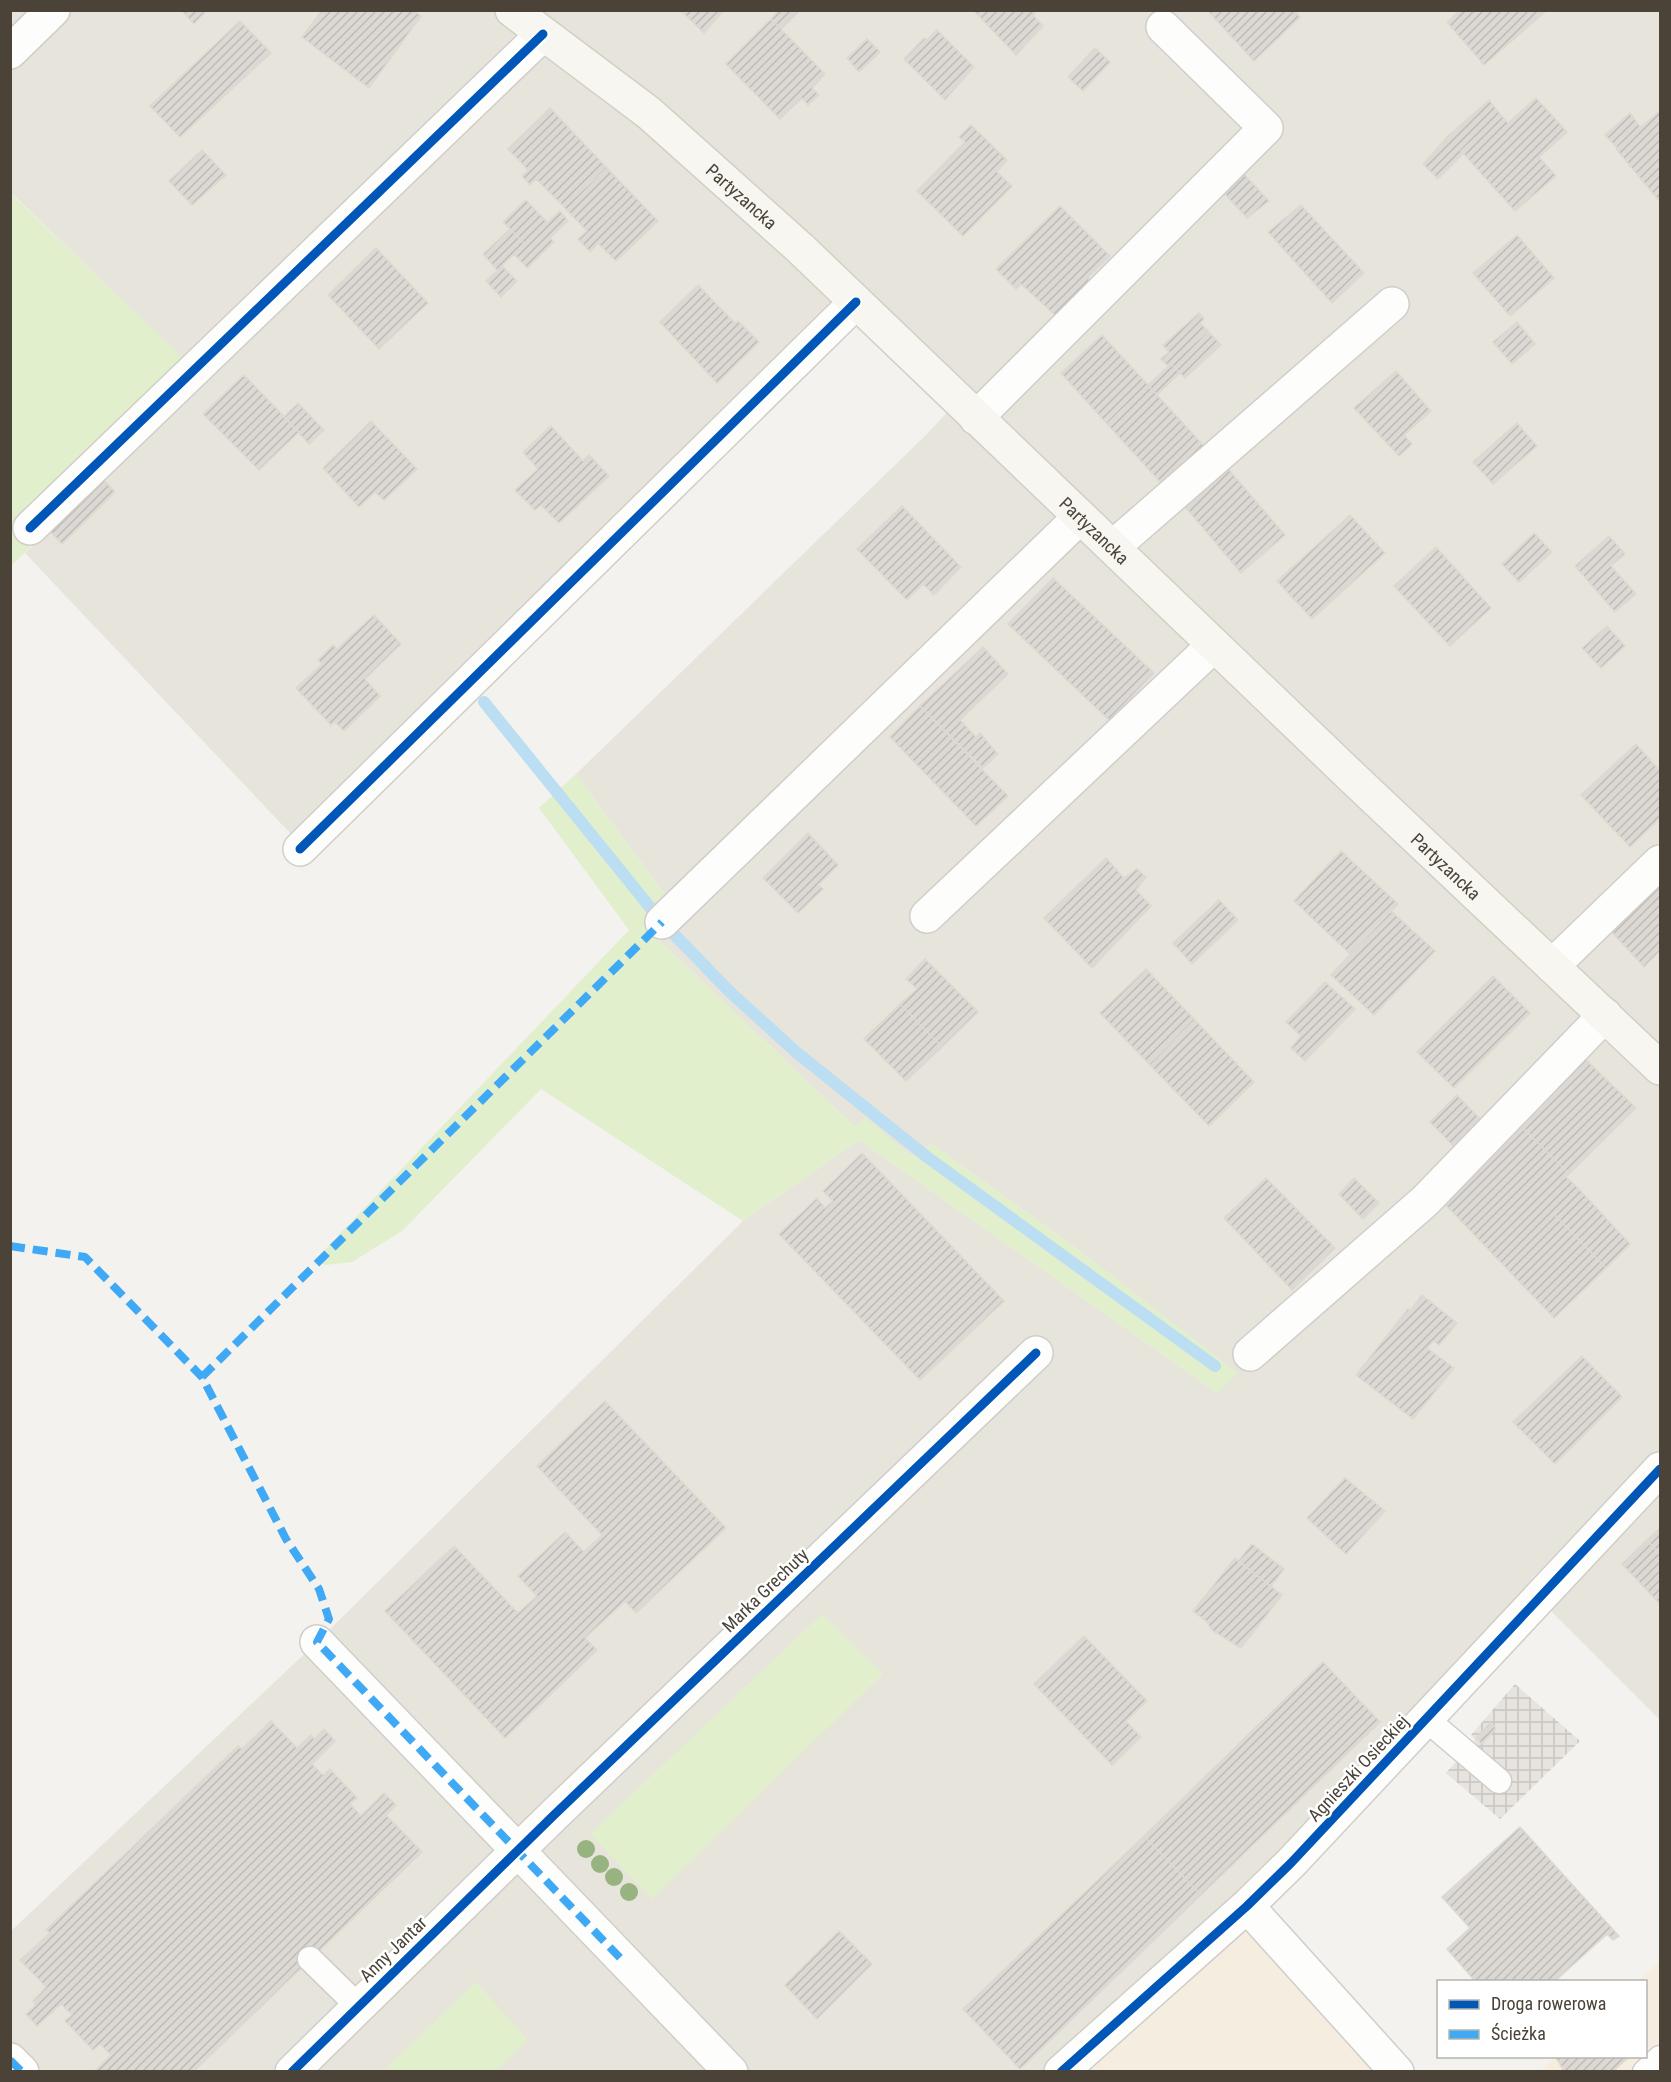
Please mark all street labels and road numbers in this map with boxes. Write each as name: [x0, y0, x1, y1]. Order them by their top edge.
street label: Partyzancka: [702, 159, 782, 233]
street label: Partyzancka: [1056, 492, 1133, 568]
street label: Partyzancka: [1407, 828, 1485, 904]
street label: Marka Grechuty: [718, 1543, 813, 1636]
street label: Agnieszki Osieckiej: [1303, 1711, 1413, 1825]
street label: Anny Jantar: [355, 1912, 431, 1986]

